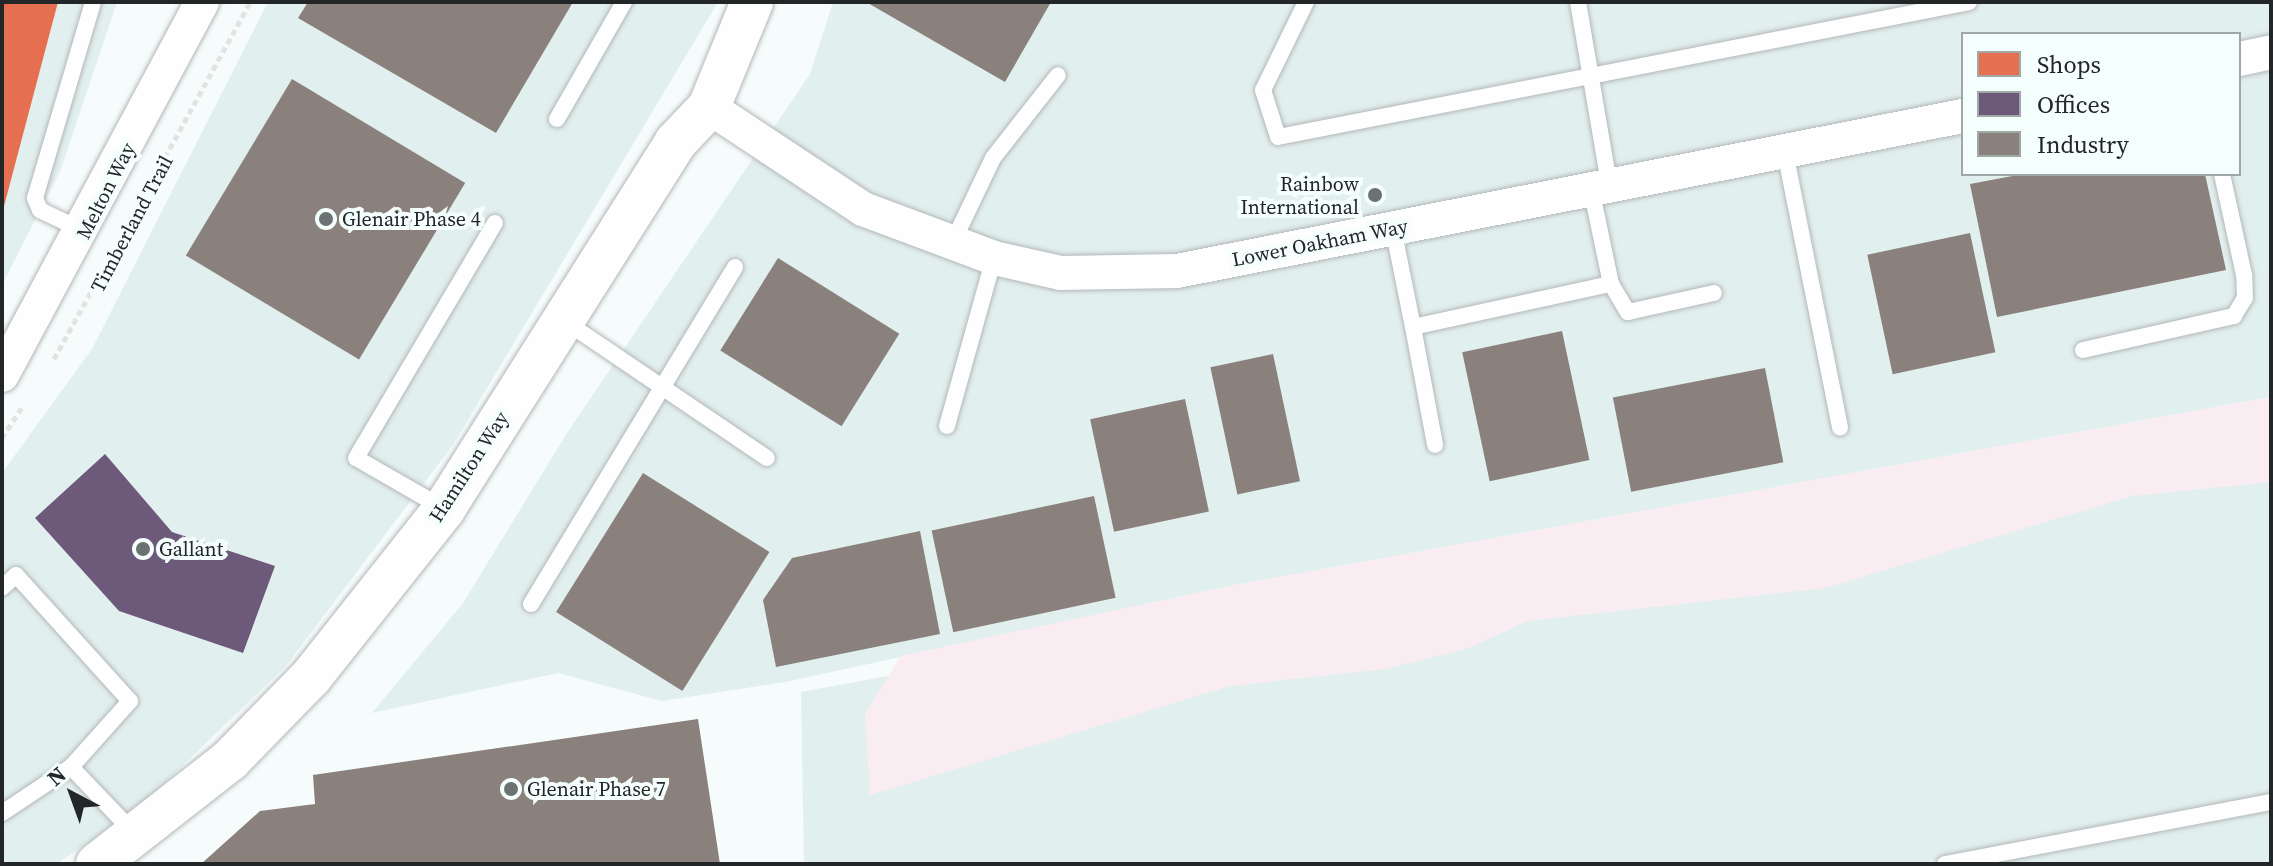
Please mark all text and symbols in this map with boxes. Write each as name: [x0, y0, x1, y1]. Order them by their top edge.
legend: [1961, 32, 2241, 176]
text: Shops: [2037, 48, 2101, 81]
text: Offices: [2037, 88, 2110, 121]
text: Industry: [2037, 128, 2129, 161]
street label: Melton Way: [71, 138, 141, 244]
street label: Timberland Trail: [86, 151, 178, 297]
place label: Rainbow International: [1240, 172, 1359, 219]
marker: Rainbow International: [1366, 186, 1384, 204]
place label: Glenair Phase 4: [342, 207, 481, 231]
marker: Glenair Phase 4: [317, 210, 335, 228]
street label: Lower Oakham Way: [1230, 214, 1410, 272]
street label: Hamilton Way: [424, 407, 514, 527]
place label: Gallant: [159, 537, 223, 561]
marker: Gallant: [134, 540, 152, 558]
north arrow: [32, 754, 112, 834]
text: N: [40, 759, 72, 792]
place label: Glenair Phase 7: [527, 777, 666, 801]
marker: Glenair Phase 7: [502, 780, 520, 798]

